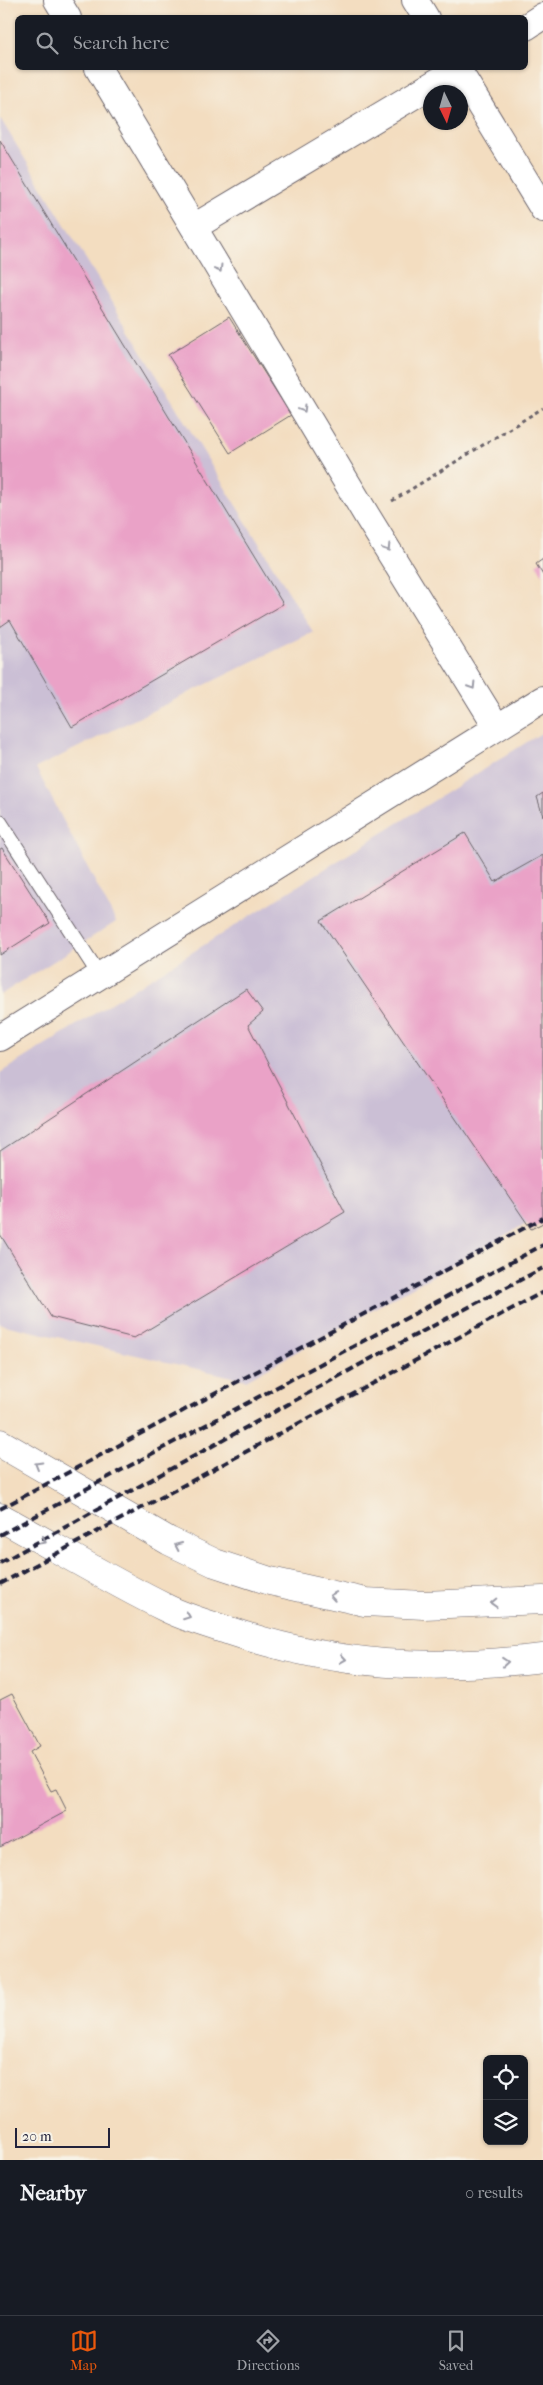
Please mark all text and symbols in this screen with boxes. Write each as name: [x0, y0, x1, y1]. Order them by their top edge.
search box: [15, 15, 528, 70]
icon: search: [33, 29, 61, 57]
text: Search here: [73, 32, 169, 54]
north arrow: [423, 85, 468, 130]
one-way arrow: [213, 264, 223, 273]
one-way arrow: [296, 403, 306, 412]
one-way arrow: [380, 542, 390, 551]
one-way arrow: [465, 681, 475, 690]
one-way arrow: [34, 1461, 43, 1471]
one-way arrow: [38, 1535, 47, 1545]
one-way arrow: [175, 1542, 184, 1552]
one-way arrow: [328, 1591, 337, 1601]
one-way arrow: [490, 1597, 498, 1608]
one-way arrow: [182, 1610, 191, 1620]
one-way arrow: [339, 1653, 347, 1664]
one-way arrow: [501, 1656, 509, 1667]
map controls: [483, 2055, 528, 2145]
button: locate: [483, 2055, 528, 2100]
button: layers: [483, 2100, 528, 2145]
scale bar: [15, 2125, 110, 2148]
text: 20 m: [22, 2128, 52, 2145]
text: Nearby: [20, 2181, 86, 2205]
text: 0 results: [465, 2183, 523, 2202]
tab: Map: [70, 2327, 98, 2374]
tab: Directions: [237, 2327, 300, 2374]
tab: Saved: [439, 2327, 473, 2374]

